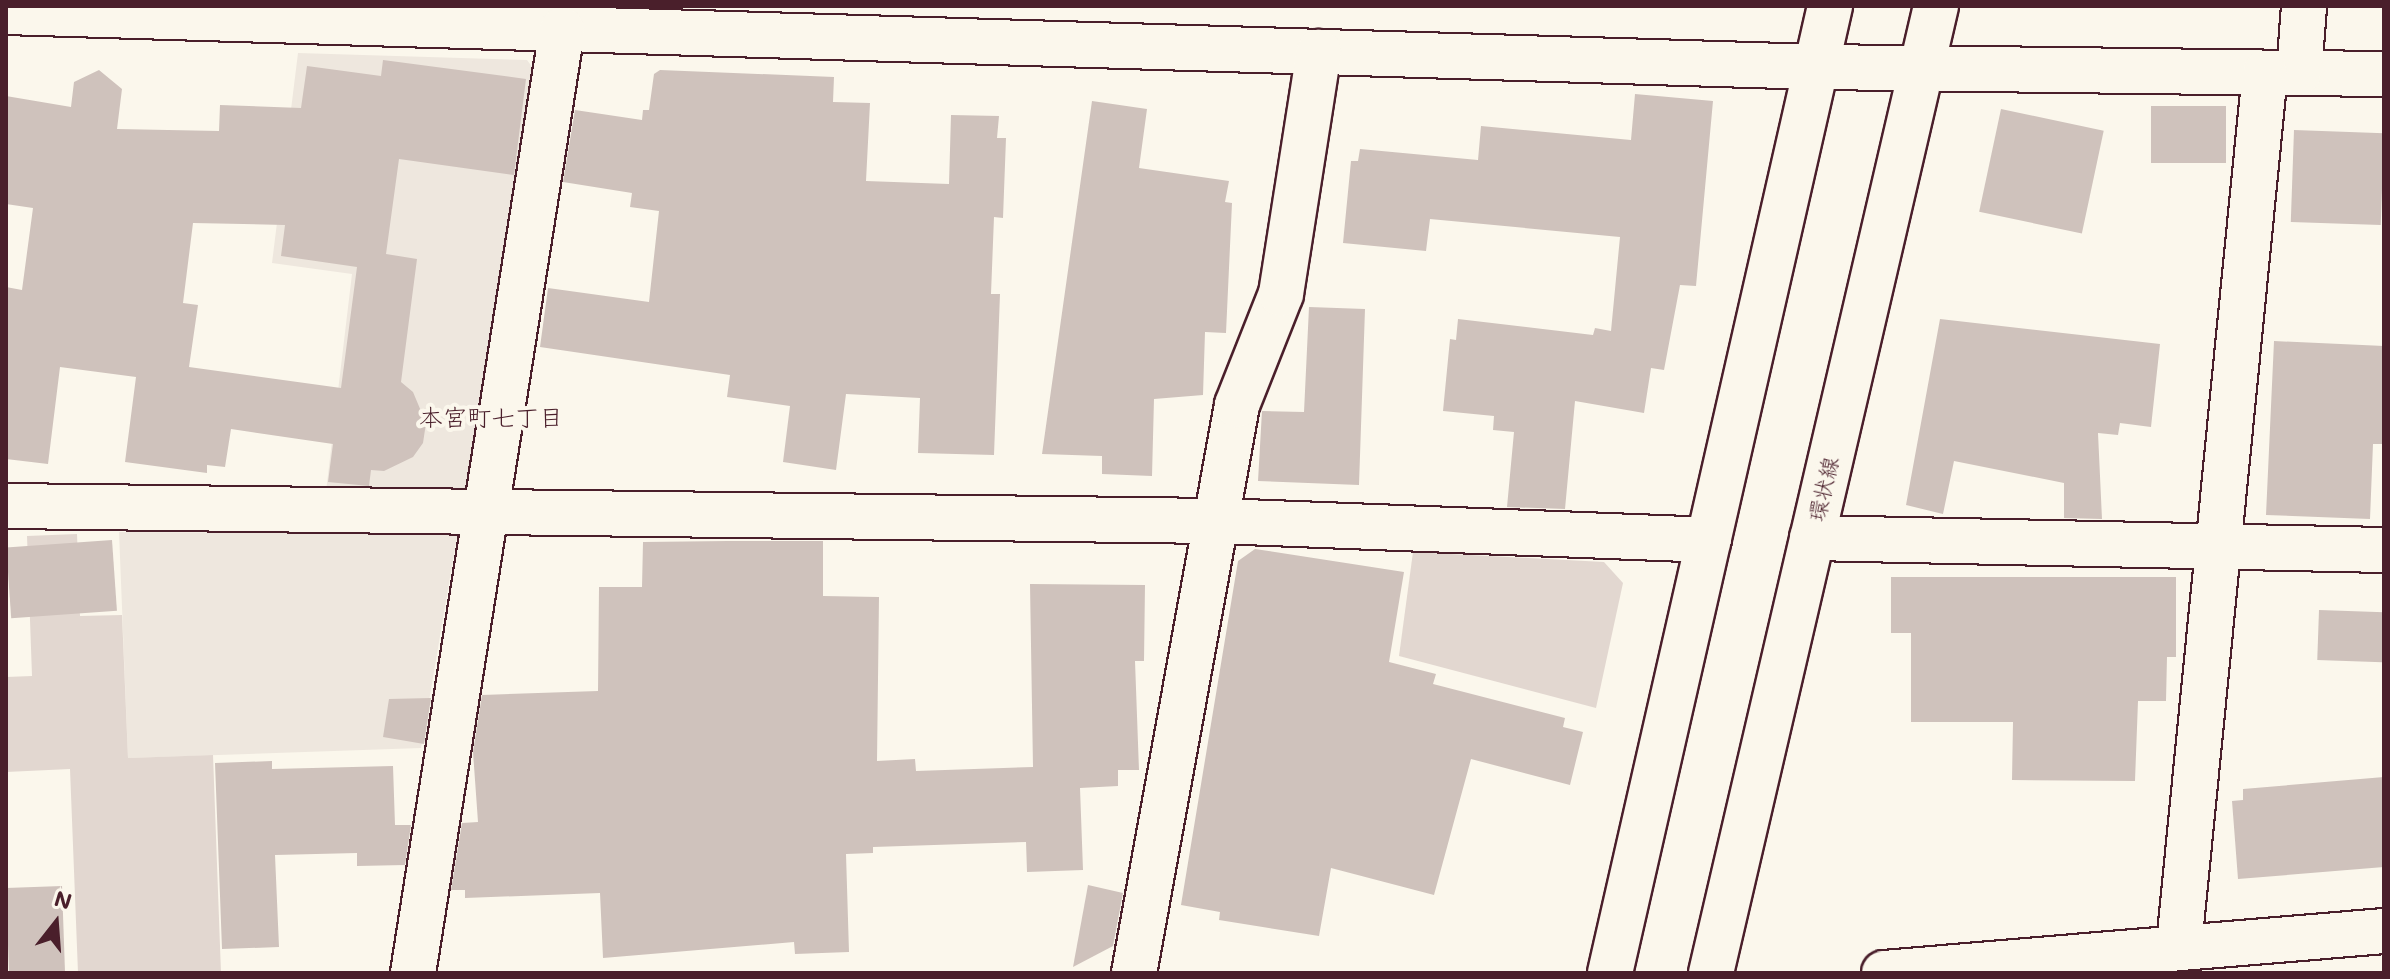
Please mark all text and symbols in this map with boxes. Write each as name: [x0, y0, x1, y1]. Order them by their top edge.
district label: 本宮町七丁目: [419, 403, 563, 431]
street label: 環状線: [1803, 454, 1843, 524]
north arrow: [16, 883, 96, 963]
text: N: [51, 883, 75, 916]

